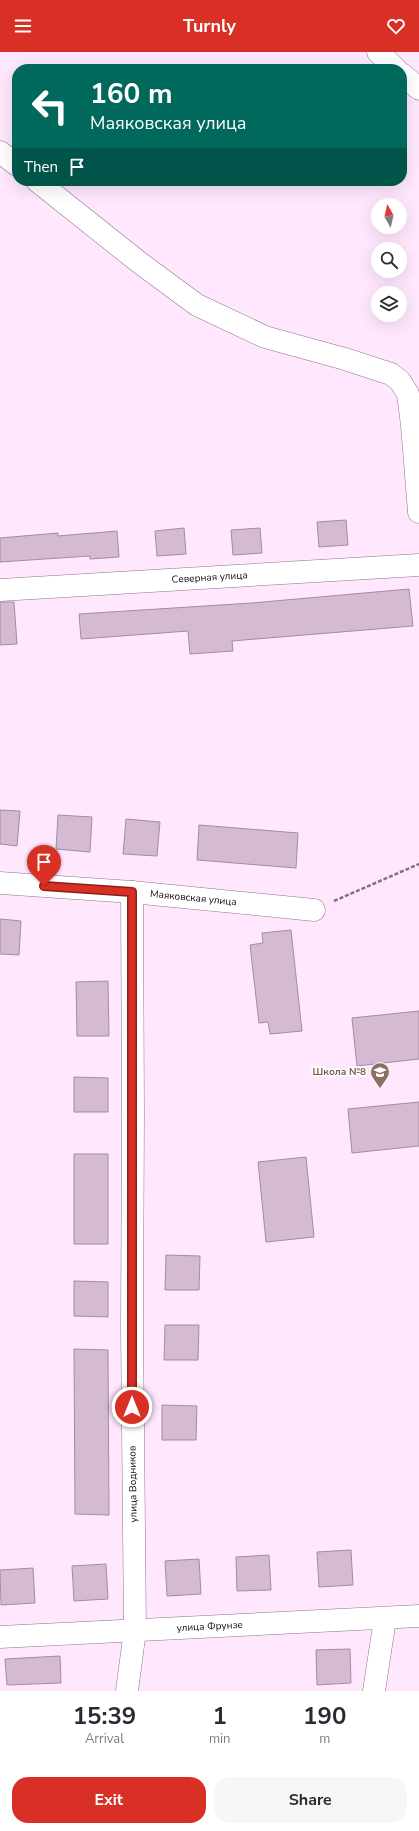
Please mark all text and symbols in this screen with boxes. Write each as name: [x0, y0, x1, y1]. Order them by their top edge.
text: Turnly: [183, 14, 236, 38]
icon: menu: [12, 15, 34, 37]
icon: heart: [385, 15, 407, 37]
text: 160 m: [90, 75, 173, 113]
icon: left: [24, 80, 76, 132]
text: Маяковская улица: [90, 111, 247, 135]
icon: arrive: [66, 156, 88, 178]
text: Then: [24, 157, 58, 177]
north arrow: [371, 198, 407, 234]
map controls: [371, 198, 407, 322]
button: search: [371, 242, 407, 278]
button: layers: [371, 286, 407, 322]
street label: Северная улица: [171, 568, 248, 587]
pin: [27, 845, 61, 886]
icon: arrive: [33, 851, 55, 873]
street label: Маяковская улица: [149, 887, 237, 909]
school or university icon: Школа №8: [369, 1061, 391, 1089]
place label: Школа №8: [313, 1065, 366, 1079]
position arrow: [111, 1386, 153, 1428]
street label: улица Водников: [125, 1445, 141, 1523]
street label: улица Фрунзе: [176, 1618, 243, 1635]
text: 15:39: [73, 1700, 136, 1732]
text: 1: [212, 1700, 227, 1732]
text: 190: [303, 1700, 346, 1732]
text: Arrival: [85, 1730, 124, 1748]
text: min: [209, 1730, 230, 1748]
text: m: [319, 1730, 330, 1748]
button: Exit: [12, 1777, 206, 1823]
button: Share: [214, 1777, 407, 1823]

